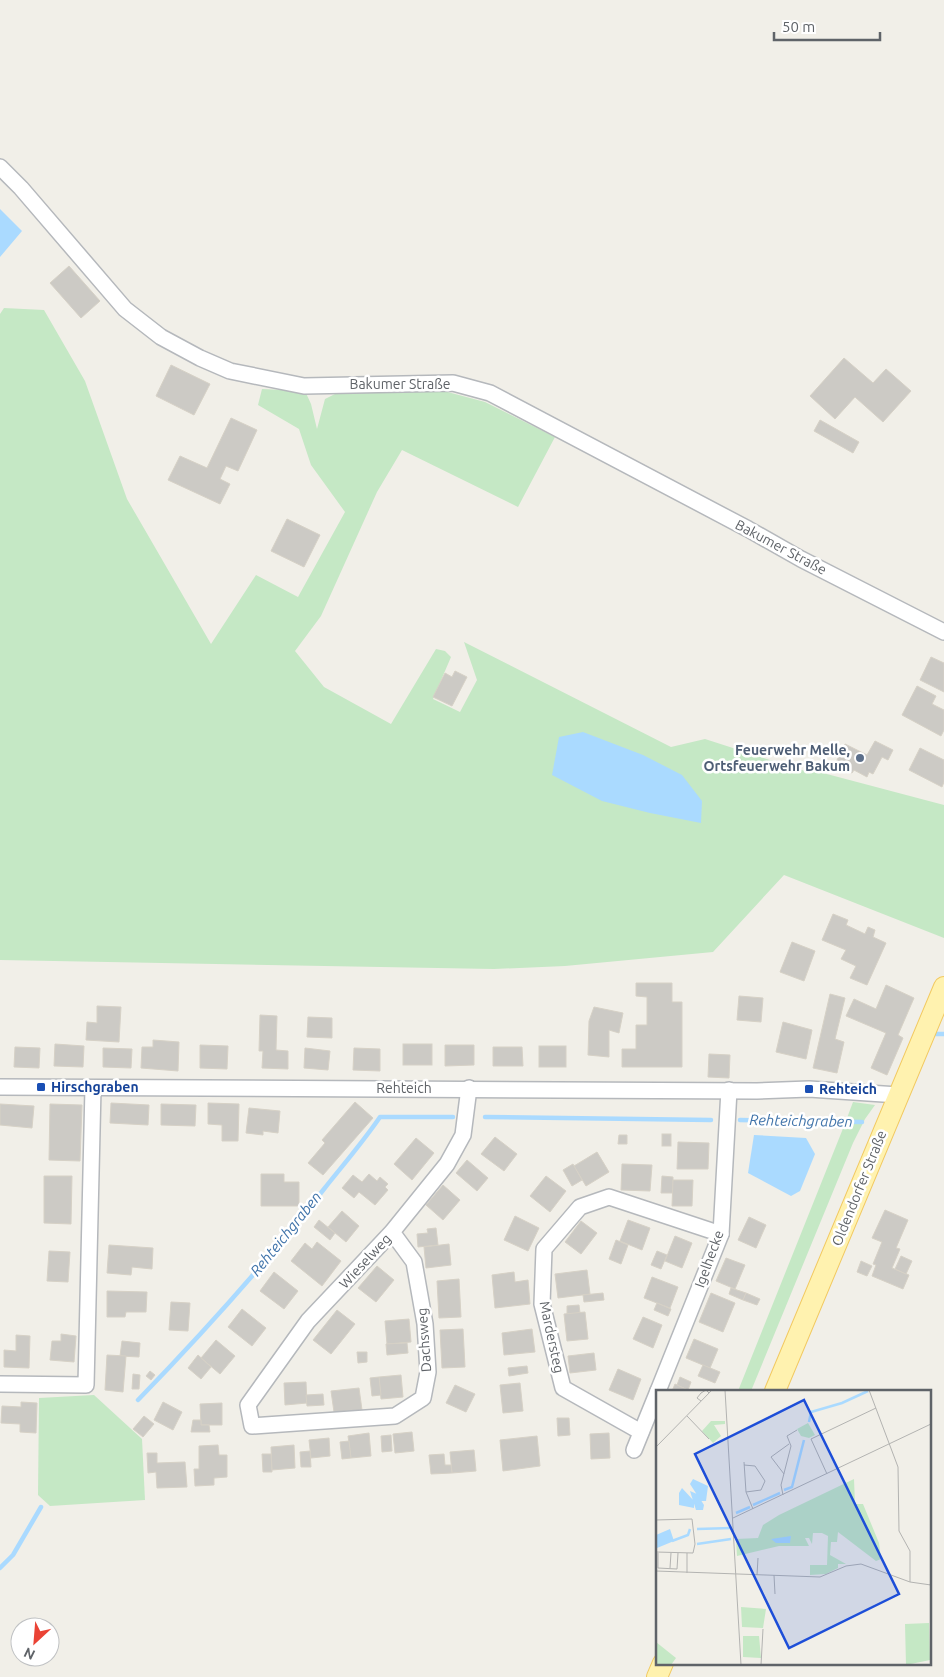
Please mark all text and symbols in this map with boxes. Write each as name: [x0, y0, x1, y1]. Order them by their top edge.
scale bar: [774, 10, 880, 42]
text: 50 m: [782, 18, 815, 35]
street label: Bakumer Straße: [350, 376, 450, 392]
street label: Bakumer Straße: [733, 516, 829, 578]
place label: Feuerwehr Melle, Ortsfeuerwehr Bakum: [703, 742, 850, 774]
marker: Feuerwehr Melle, Ortsfeuerwehr Bakum: [854, 752, 866, 764]
place label: Hirschgraben: [51, 1079, 139, 1095]
street label: Rehteich: [376, 1080, 432, 1096]
marker: Hirschgraben: [35, 1081, 47, 1093]
place label: Rehteich: [819, 1081, 877, 1097]
marker: Rehteich: [803, 1083, 815, 1095]
water label: Rehteichgraben: [749, 1111, 853, 1130]
street label: Oldendorfer Straße: [829, 1128, 889, 1248]
water label: Rehteichgraben: [247, 1188, 325, 1279]
street label: Igelhecke: [691, 1228, 727, 1290]
street label: Wieselweg: [336, 1231, 394, 1291]
street label: Mardersteg: [537, 1300, 567, 1374]
street label: Dachsweg: [414, 1307, 434, 1373]
inset map: [656, 1390, 932, 1664]
north arrow: [10, 1617, 60, 1667]
text: N: [21, 1644, 38, 1663]

